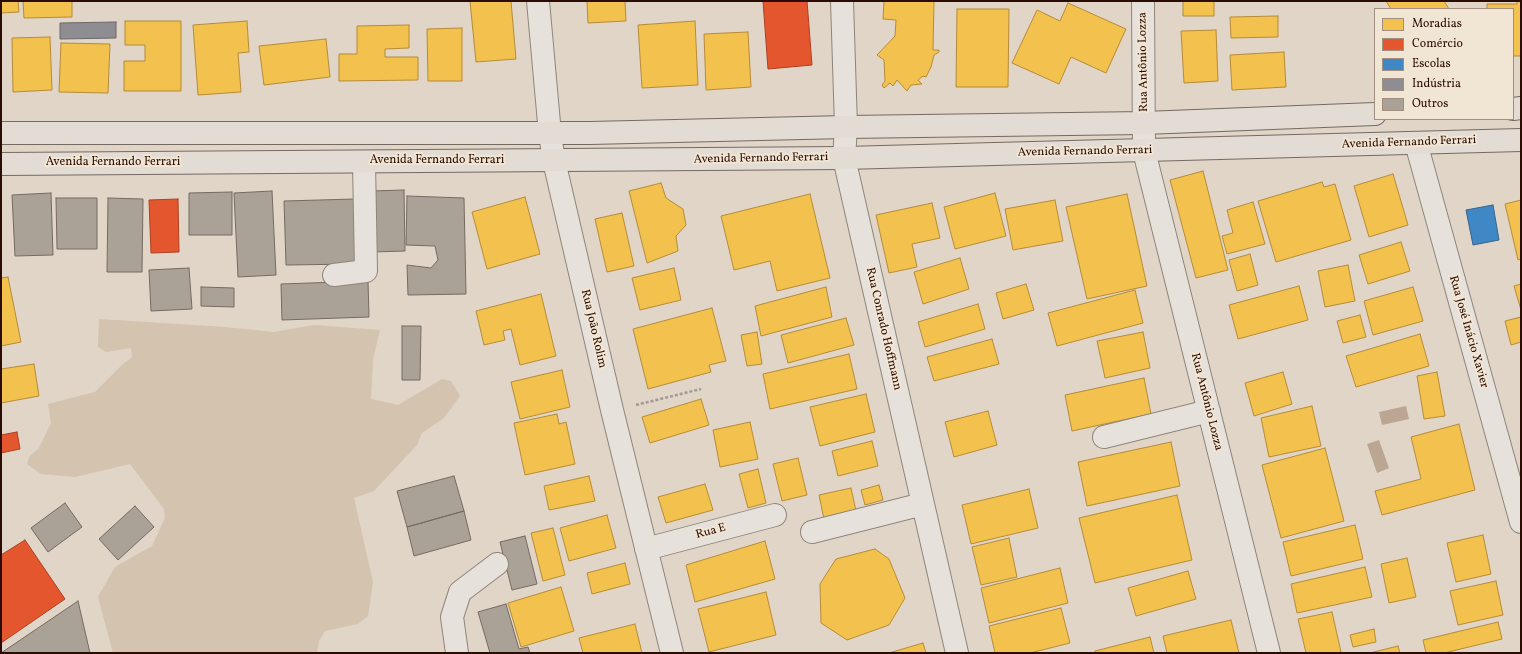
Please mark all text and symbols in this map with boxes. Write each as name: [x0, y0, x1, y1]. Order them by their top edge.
legend: [1374, 8, 1514, 120]
street label: Rua Antônio Lozza: [1136, 12, 1152, 112]
text: Moradias: [1412, 16, 1462, 32]
text: Comércio: [1412, 36, 1463, 52]
text: Escolas: [1412, 56, 1451, 72]
text: Indústria: [1412, 76, 1461, 92]
text: Outros: [1412, 96, 1448, 112]
street label: Avenida Fernando Ferrari: [1341, 133, 1477, 153]
street label: Avenida Fernando Ferrari: [1018, 144, 1152, 160]
street label: Avenida Fernando Ferrari: [694, 151, 828, 167]
street label: Avenida Fernando Ferrari: [370, 154, 504, 168]
street label: Avenida Fernando Ferrari: [46, 156, 180, 170]
street label: Rua Conrado Hoffmann: [862, 266, 904, 392]
street label: Rua José Inácio Xavier: [1445, 274, 1491, 390]
street label: Rua João Rolim: [577, 288, 609, 370]
street label: Rua Antônio Lozza: [1187, 352, 1225, 452]
street label: Rua E: [694, 521, 728, 543]

